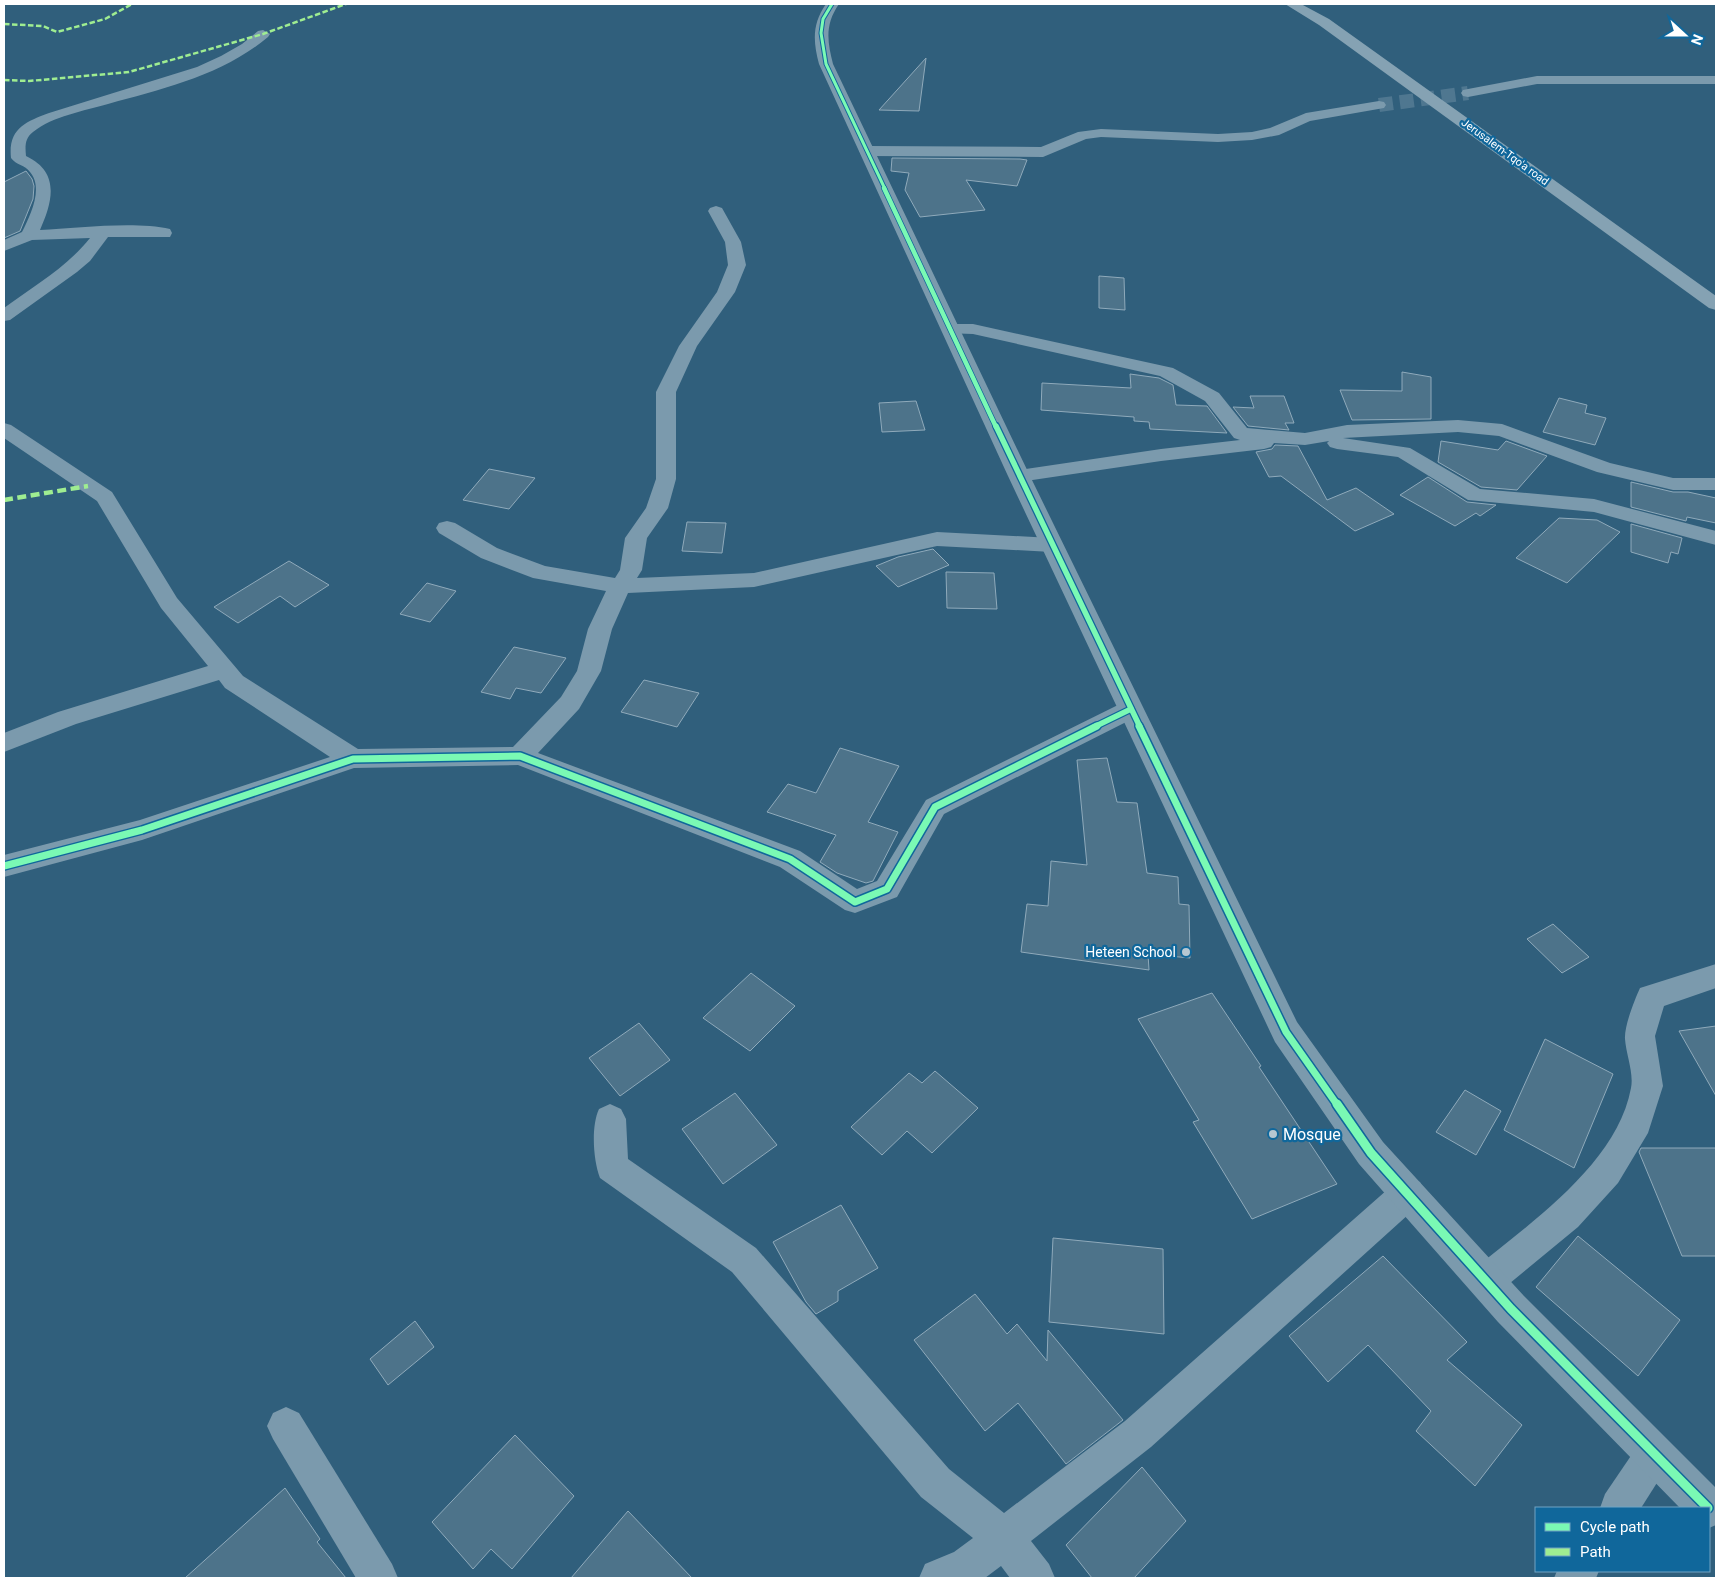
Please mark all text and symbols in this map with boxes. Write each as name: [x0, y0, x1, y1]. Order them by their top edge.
north arrow: [1660, 10, 1710, 60]
text: N: [1688, 32, 1706, 47]
street label: Jerusalem-Tqo'a road: [1459, 116, 1551, 188]
place label: Heteen School: [1085, 944, 1176, 960]
marker: Heteen School: [1180, 946, 1192, 958]
place label: Mosque: [1283, 1125, 1341, 1144]
marker: Mosque: [1267, 1128, 1279, 1140]
legend: [1535, 1507, 1710, 1572]
text: Cycle path: [1580, 1518, 1650, 1536]
text: Path: [1580, 1543, 1611, 1561]

